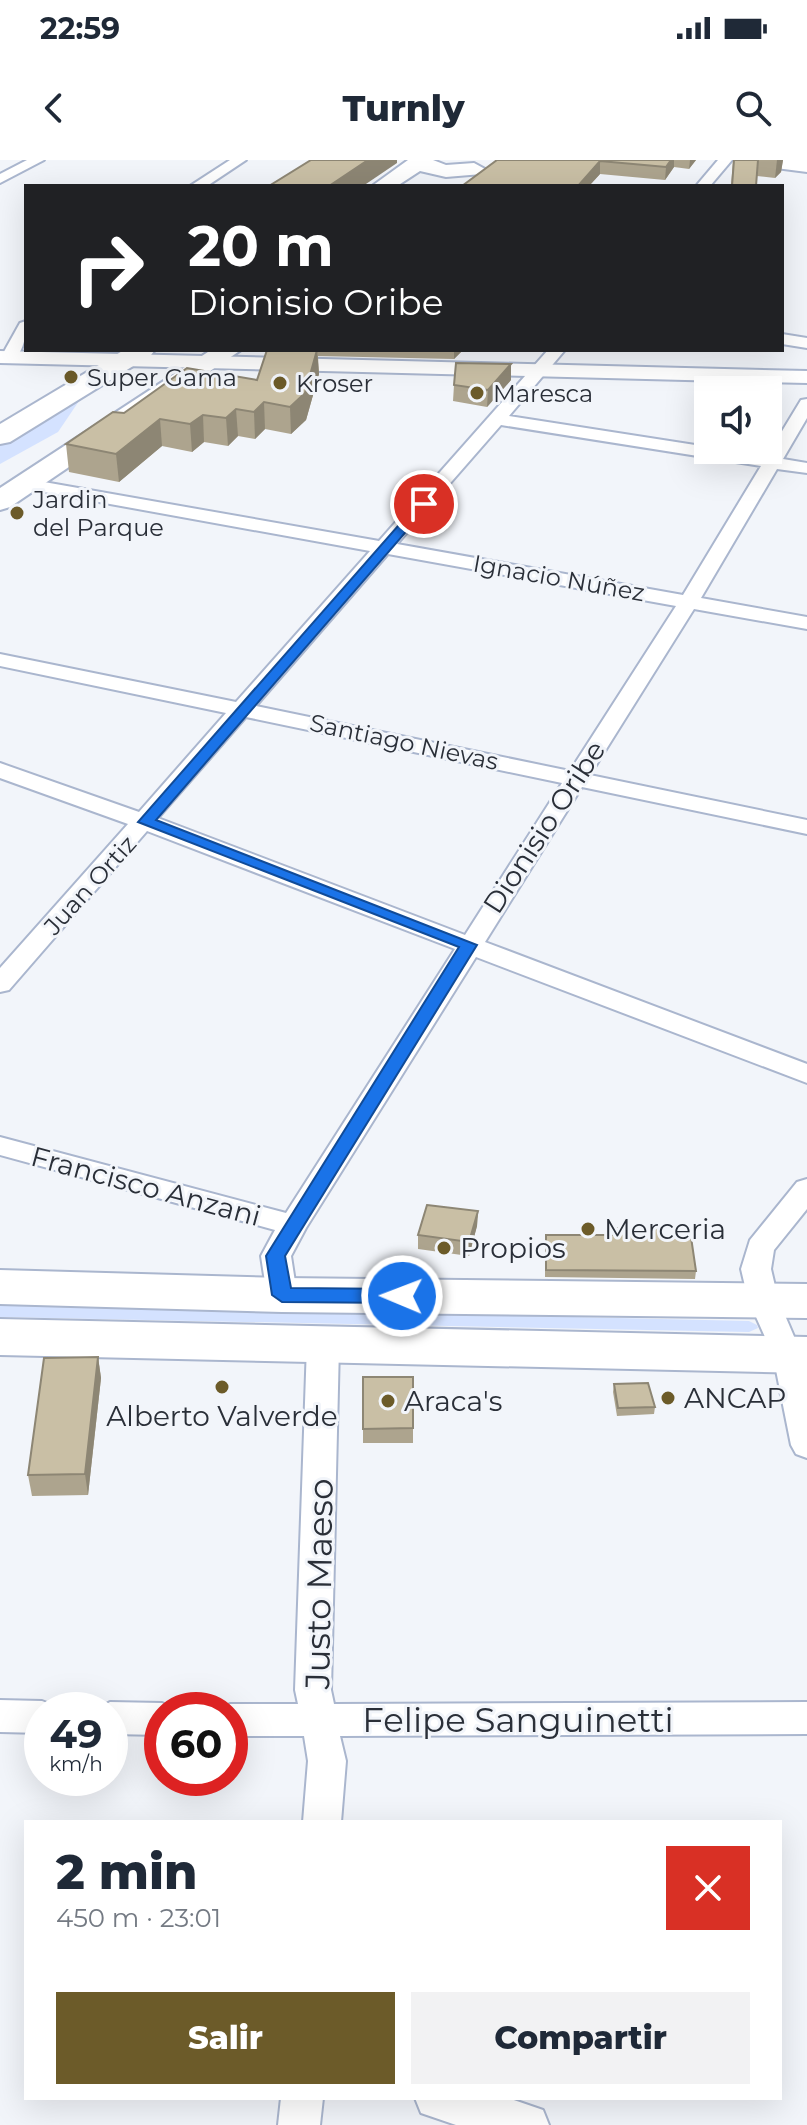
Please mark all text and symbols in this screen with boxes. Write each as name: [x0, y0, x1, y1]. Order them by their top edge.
text: 22:59: [40, 10, 120, 47]
icon: back: [32, 86, 76, 130]
text: Turnly: [343, 86, 464, 130]
icon: search: [731, 86, 775, 130]
text: 20 m: [188, 212, 334, 280]
icon: right: [56, 216, 160, 320]
text: Dionisio Oribe: [188, 280, 443, 324]
place label: Super Gama: [87, 363, 237, 392]
marker: Super Gama: [62, 368, 80, 386]
place label: Kroser: [296, 369, 373, 398]
marker: Kroser: [271, 374, 289, 392]
map controls: [694, 376, 782, 464]
button: sound: [694, 376, 782, 464]
place label: Maresca: [493, 379, 593, 408]
marker: Maresca: [468, 384, 486, 402]
pin: [390, 470, 458, 538]
icon: arrive: [402, 482, 446, 526]
place label: Jardin del Parque: [32, 485, 164, 542]
marker: Jardin del Parque: [8, 504, 26, 522]
street label: Ignacio Núñez: [471, 549, 647, 607]
street label: Santiago Nievas: [307, 708, 501, 776]
street label: Dionisio Oribe: [476, 734, 612, 920]
street label: Juan Ortiz: [37, 829, 142, 941]
street label: Francisco Anzani: [27, 1139, 265, 1233]
place label: Merceria: [604, 1212, 726, 1246]
marker: Merceria: [579, 1220, 597, 1238]
place label: Propios: [460, 1231, 566, 1265]
marker: Propios: [435, 1239, 453, 1257]
position arrow: [360, 1254, 444, 1338]
marker: Alberto Valverde: [213, 1378, 231, 1396]
place label: ANCAP: [684, 1381, 786, 1415]
place label: Araca's: [404, 1384, 502, 1418]
marker: ANCAP: [659, 1389, 677, 1407]
marker: Araca's: [379, 1392, 397, 1410]
place label: Alberto Valverde: [106, 1399, 338, 1433]
street label: Justo Maeso: [296, 1478, 342, 1691]
speed limit sign: 60: [144, 1692, 248, 1796]
street label: Felipe Sanguinetti: [362, 1699, 674, 1741]
text: 49: [50, 1709, 102, 1758]
text: km/h: [49, 1752, 103, 1776]
text: 2 min: [56, 1843, 197, 1901]
button: close: [666, 1846, 750, 1930]
text: 450 m · 23:01: [56, 1902, 221, 1934]
button: Salir: [56, 1992, 395, 2084]
button: Compartir: [411, 1992, 750, 2084]

